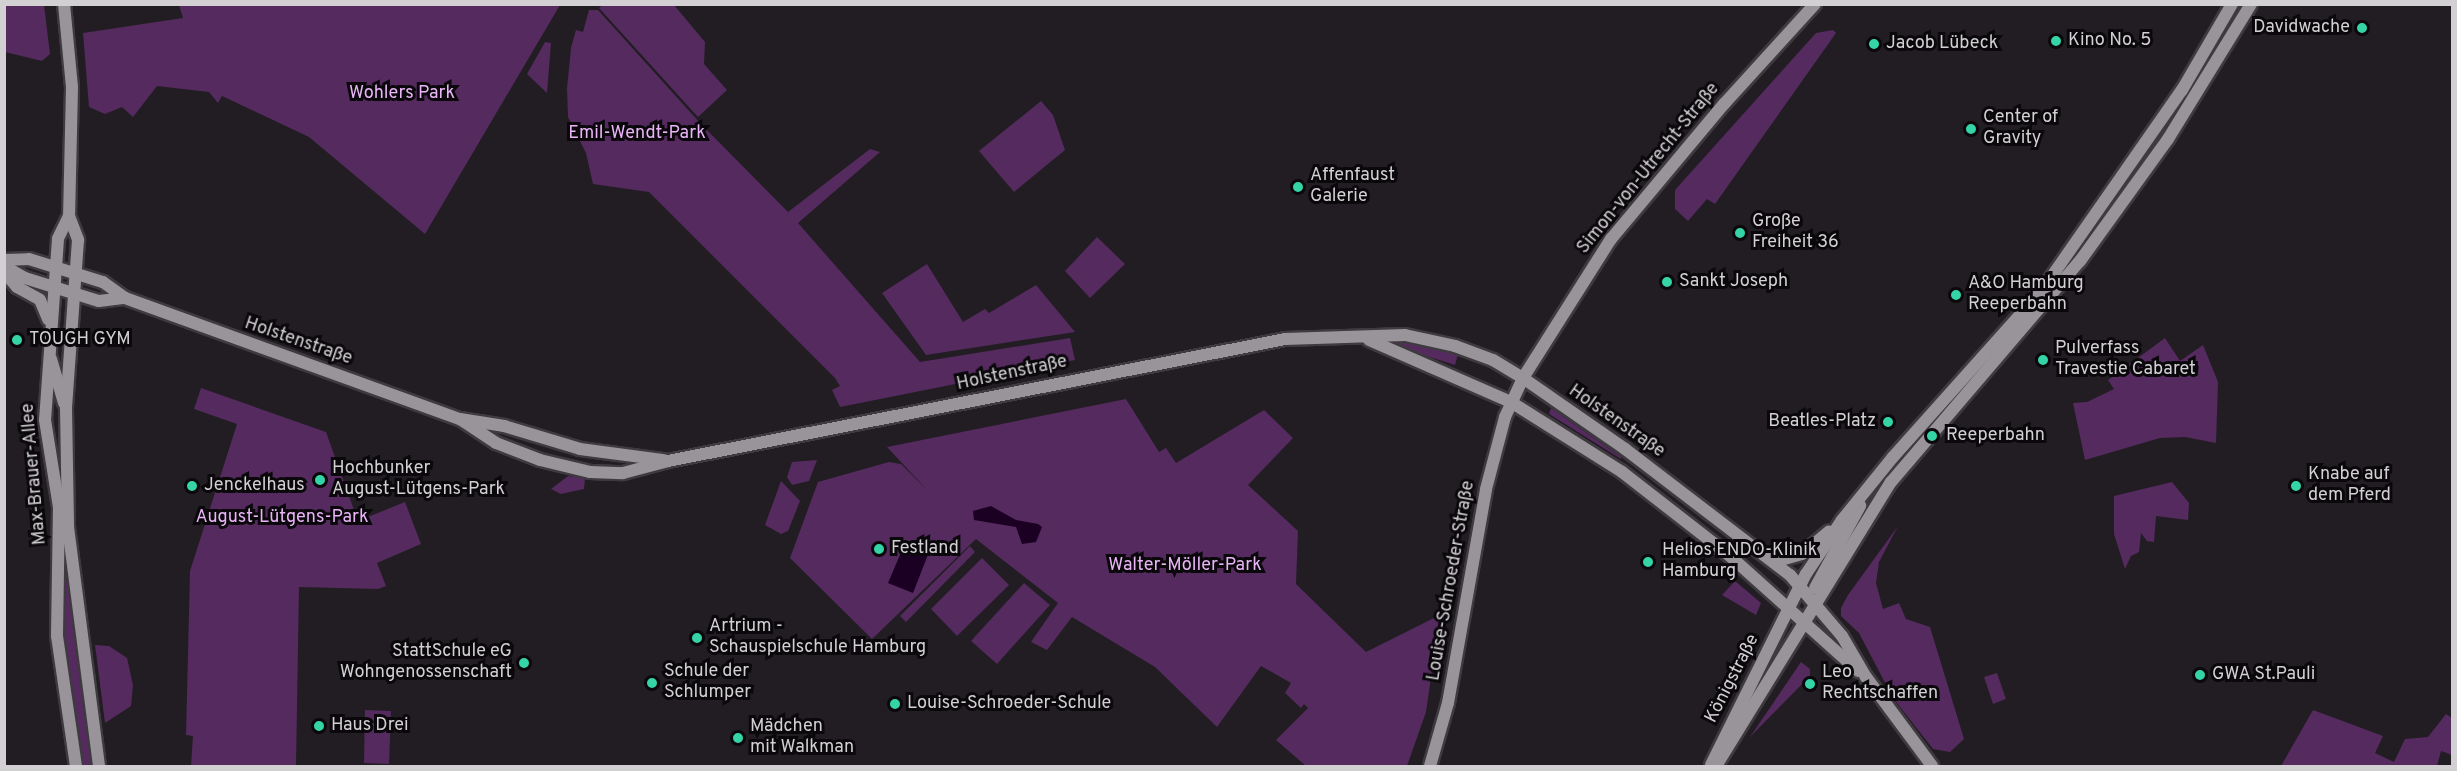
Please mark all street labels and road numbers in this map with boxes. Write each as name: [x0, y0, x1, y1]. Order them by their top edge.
street label: Simon-von-Utrecht-Straße: [1573, 79, 1725, 259]
street label: Holstenstraße: [241, 313, 355, 371]
street label: Holstenstraße: [955, 352, 1069, 396]
street label: Holstenstraße: [1564, 381, 1668, 463]
street label: Max-Brauer-Allee: [18, 402, 52, 546]
street label: Louise-Schroeder-Straße: [1424, 479, 1480, 683]
street label: Königstraße: [1701, 631, 1765, 727]

